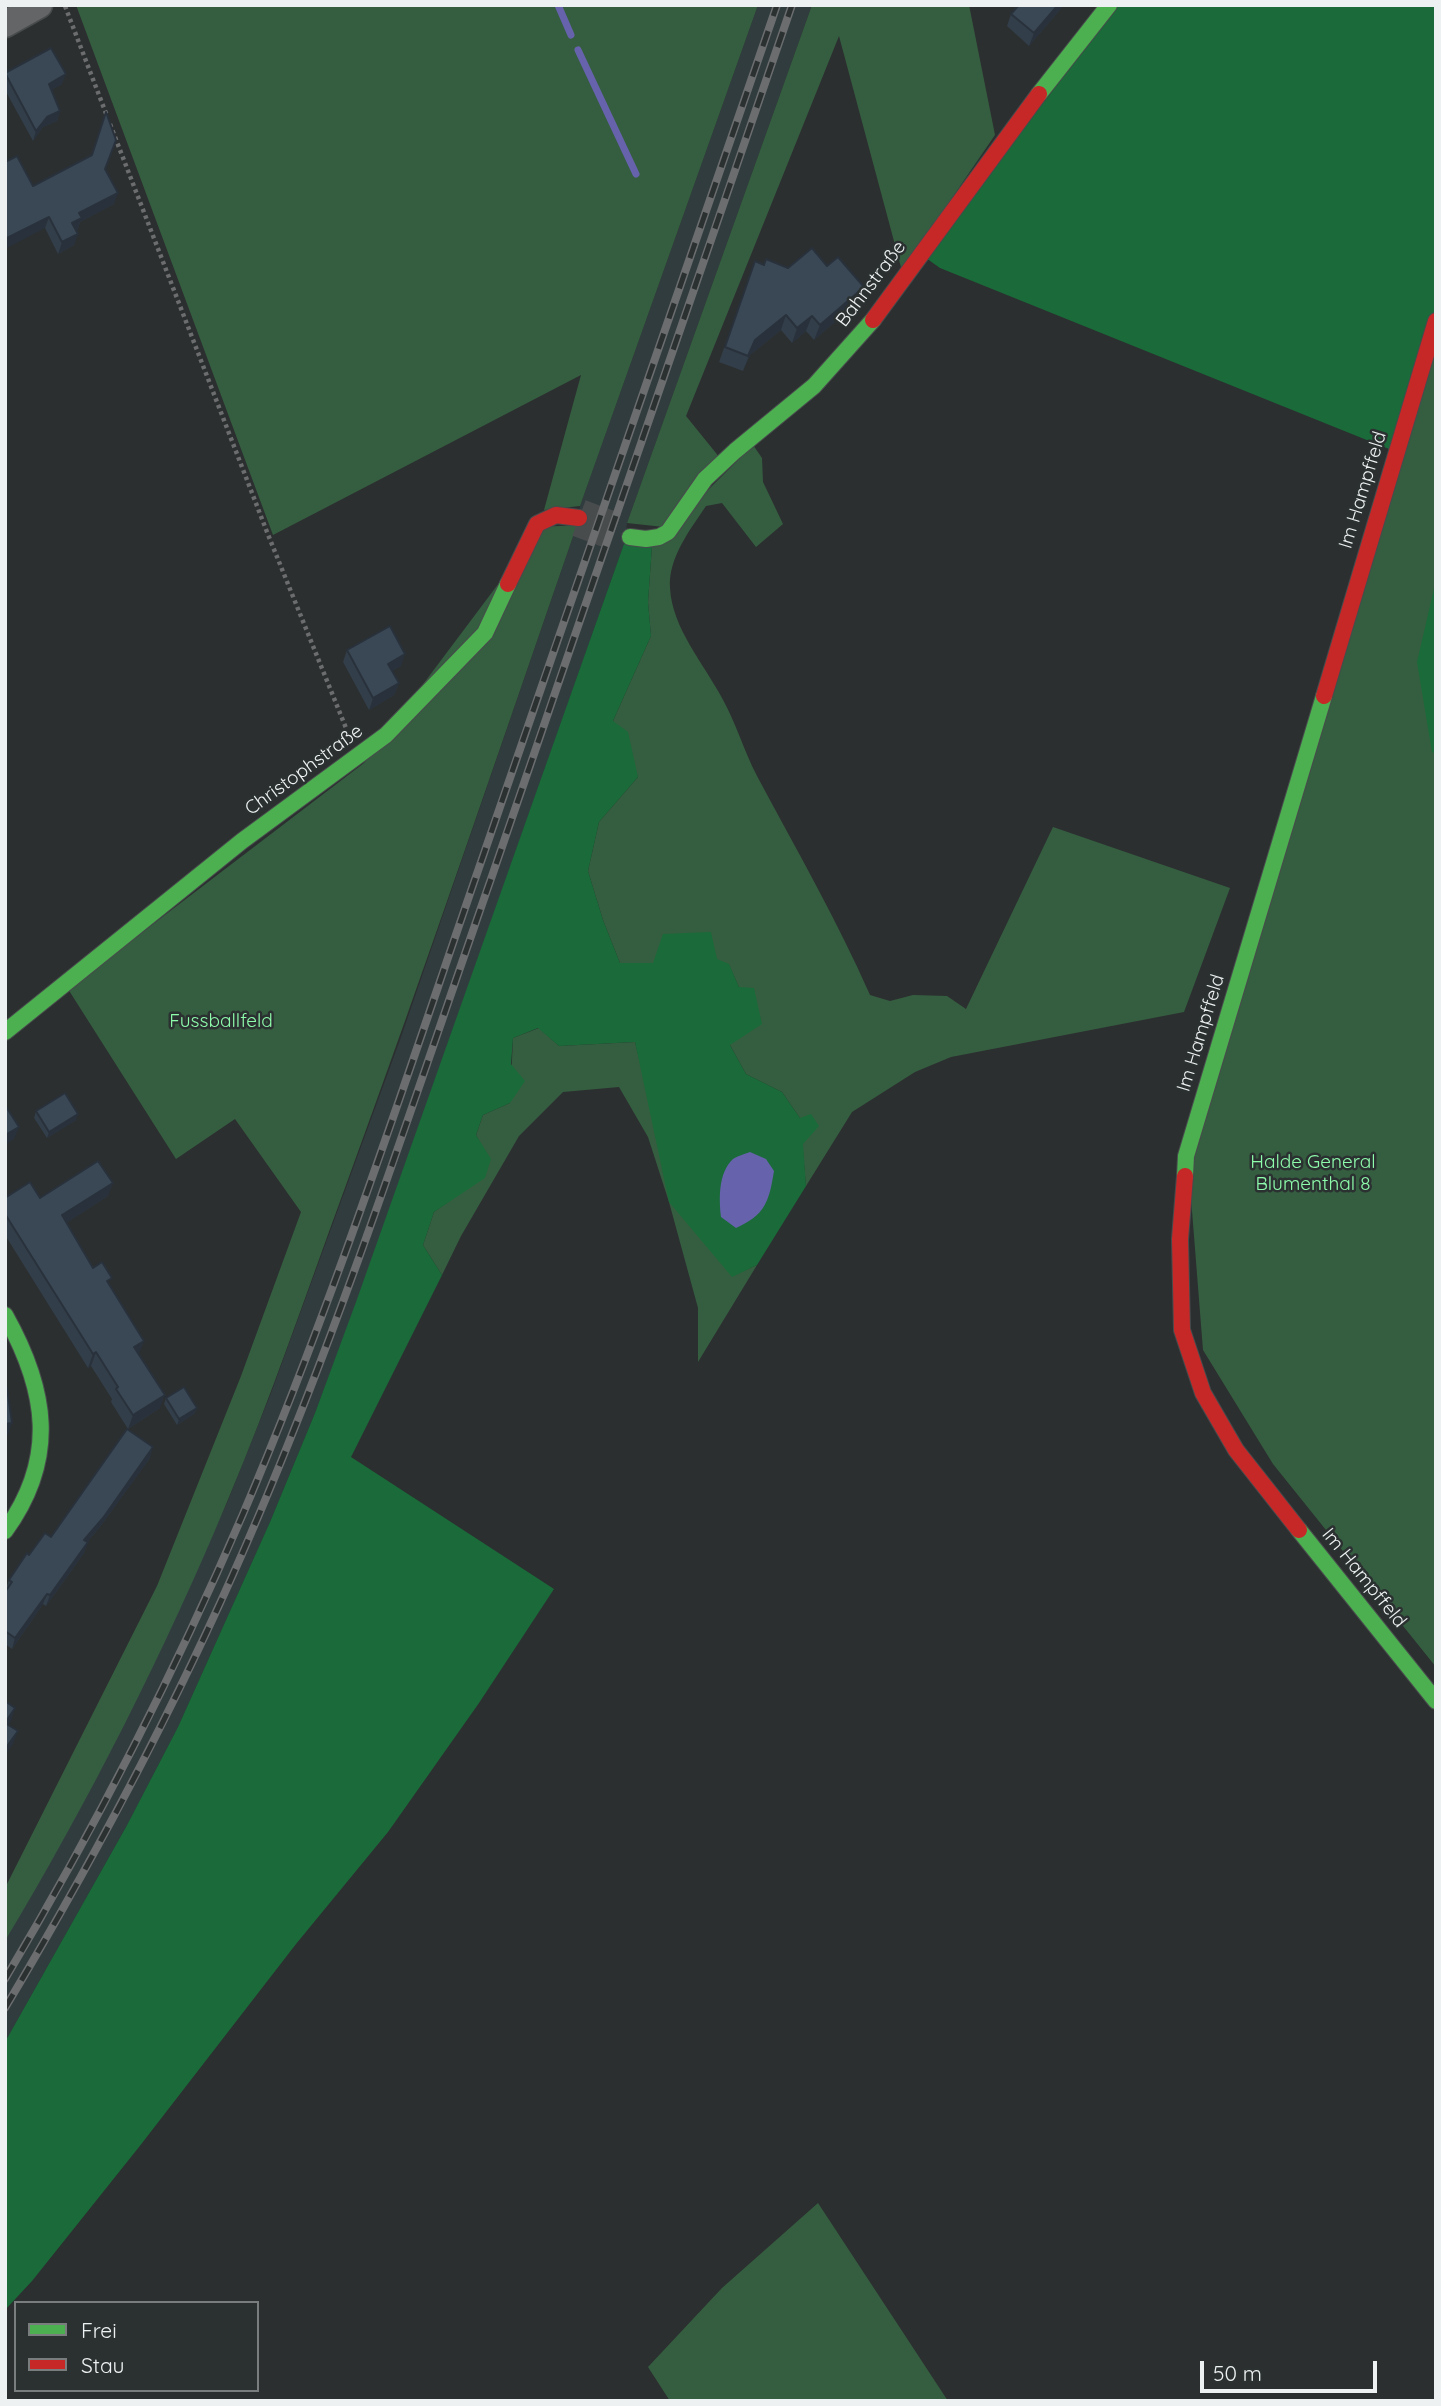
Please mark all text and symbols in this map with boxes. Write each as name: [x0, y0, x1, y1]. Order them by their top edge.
street label: Bahnstraße: [831, 236, 911, 332]
street label: Im Hampffeld: [1334, 429, 1392, 551]
street label: Christophstraße: [241, 720, 367, 820]
street label: Im Hampffeld: [1172, 972, 1230, 1094]
park label: Fussballfeld: [169, 1010, 273, 1032]
park label: Halde General Blumenthal 8: [1250, 1151, 1376, 1195]
street label: Im Hampffeld: [1317, 1524, 1411, 1632]
legend: [14, 2301, 259, 2392]
text: Frei: [81, 2317, 117, 2343]
scale bar: [1203, 2346, 1380, 2390]
text: Stau: [81, 2352, 124, 2378]
text: 50 m: [1213, 2360, 1262, 2386]

